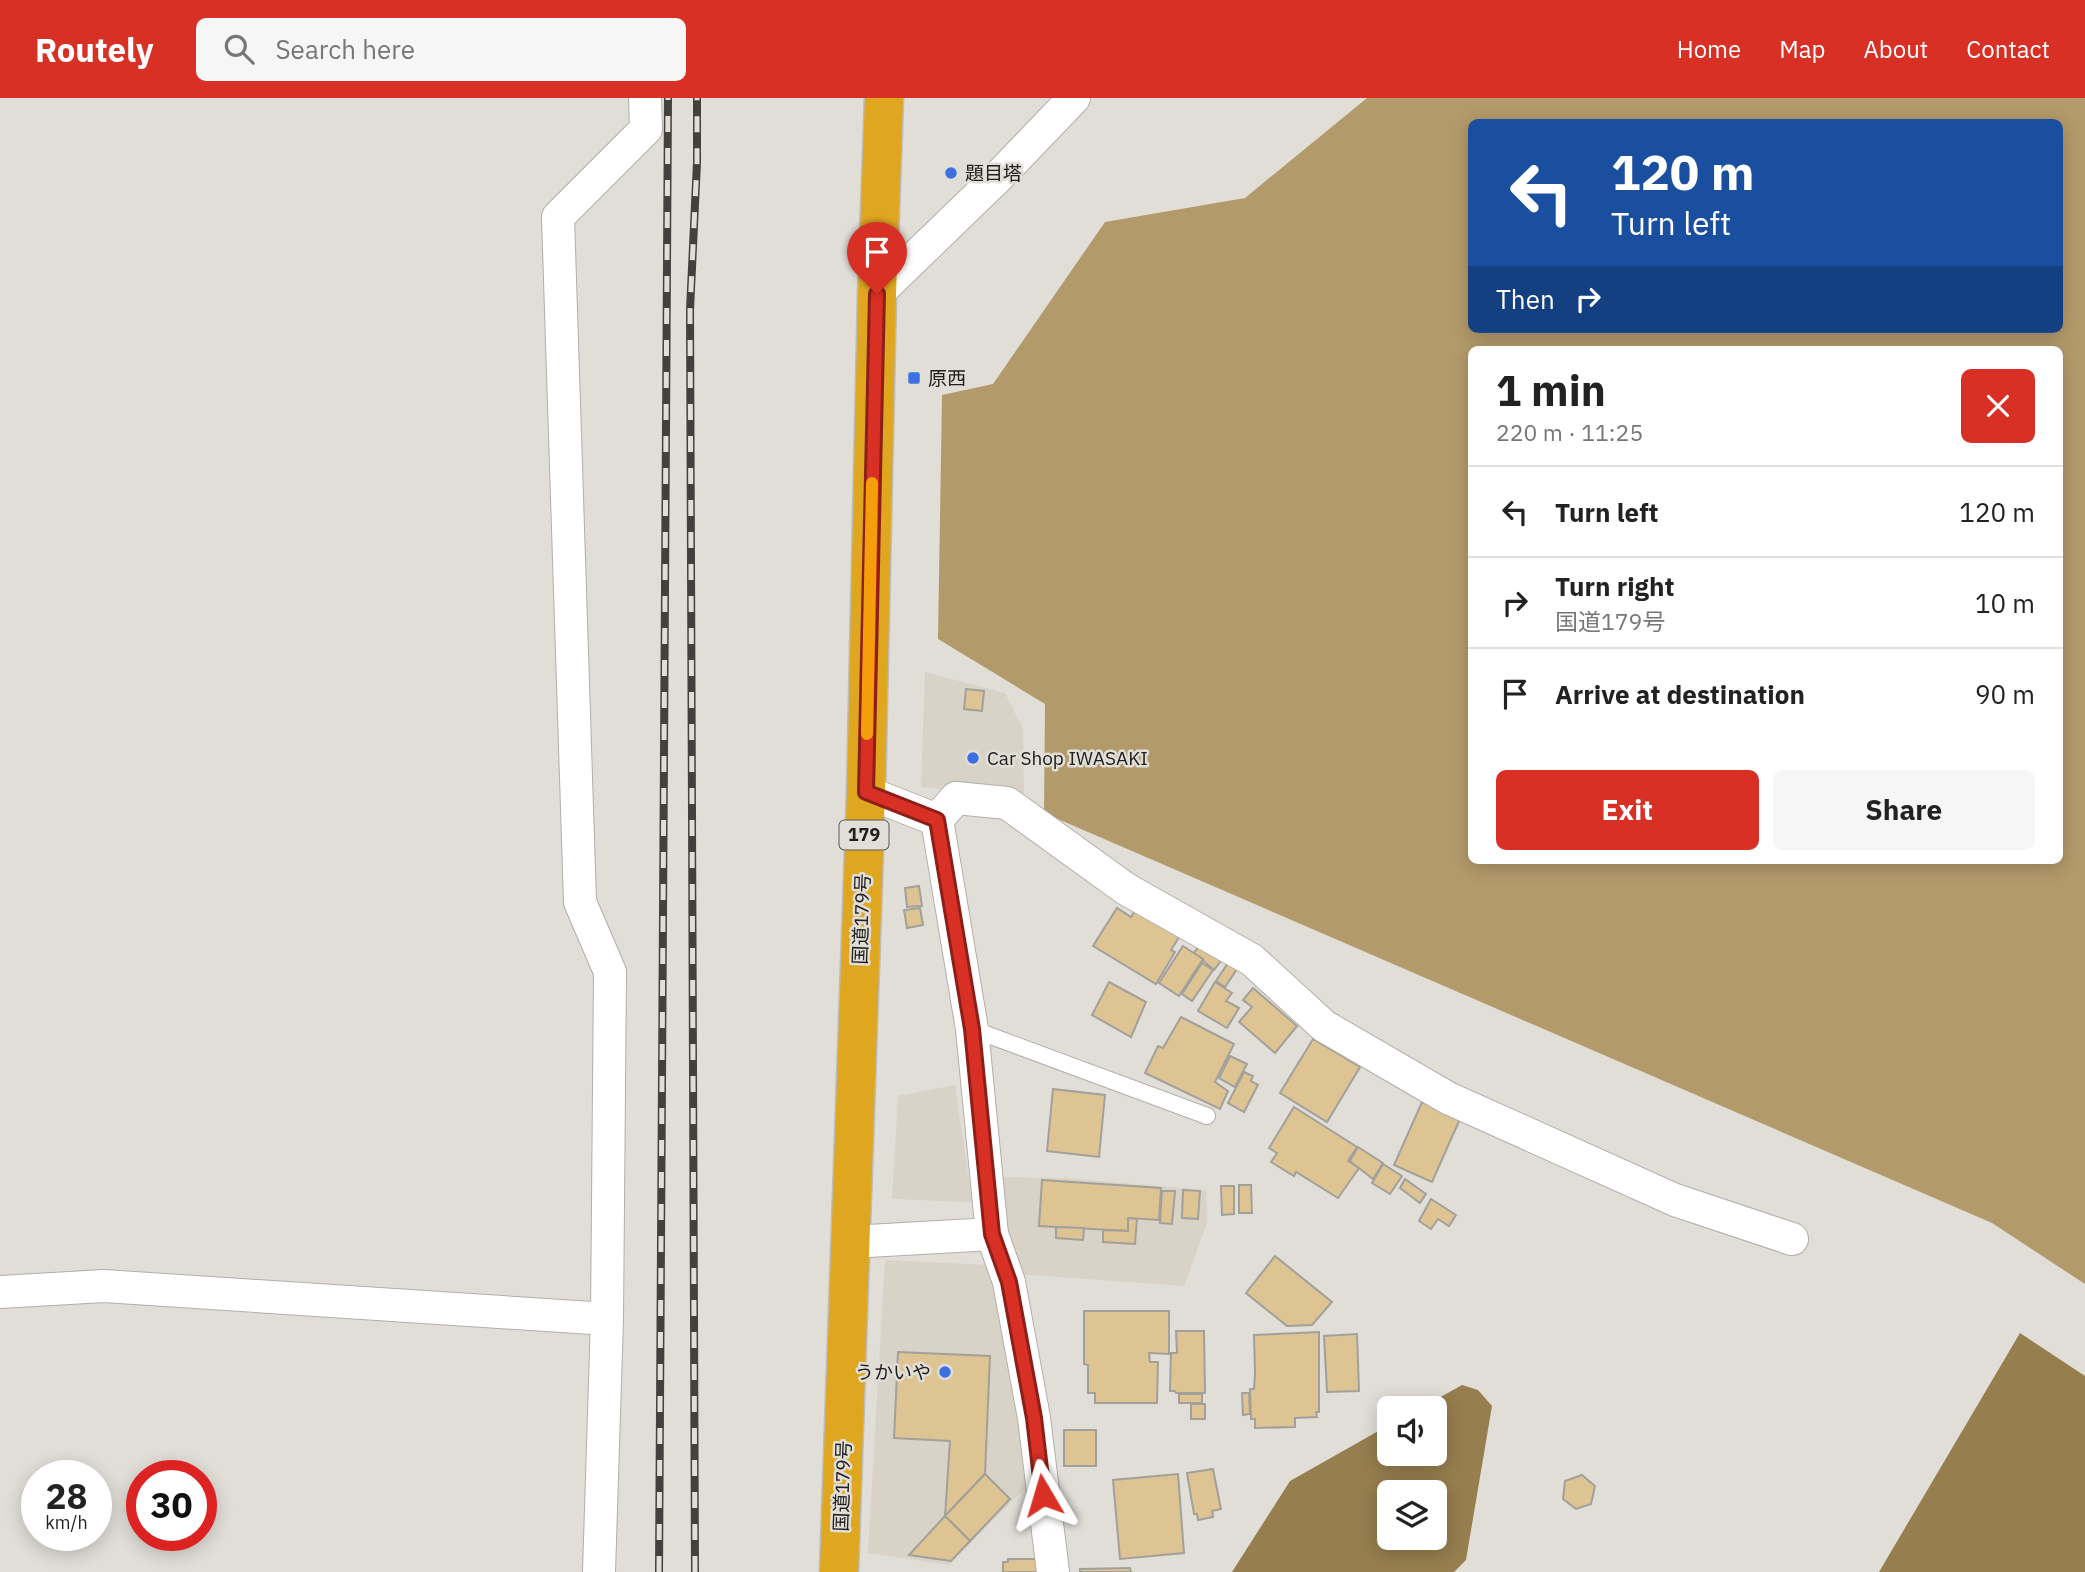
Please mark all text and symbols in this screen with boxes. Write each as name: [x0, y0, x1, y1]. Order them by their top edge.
search box: [196, 18, 686, 81]
text: Routely: [35, 28, 154, 71]
icon: search: [220, 30, 258, 68]
text: Search here: [276, 32, 415, 66]
text: Home: [1677, 33, 1741, 65]
text: Map: [1779, 33, 1825, 65]
text: About: [1863, 33, 1928, 65]
text: Contact: [1966, 33, 2050, 65]
text: 120 m: [1611, 140, 1755, 203]
icon: left: [1496, 147, 1587, 238]
place label: 題目塔: [965, 161, 1022, 185]
marker: 題目塔: [943, 165, 959, 181]
text: Turn left: [1611, 202, 1731, 244]
pin: [847, 222, 907, 294]
icon: arrive: [858, 233, 896, 271]
icon: right: [1569, 280, 1607, 318]
text: Then: [1496, 282, 1555, 316]
text: 1 min: [1496, 363, 1606, 418]
place label: 原西: [928, 366, 966, 390]
button: close: [1961, 369, 2035, 443]
marker: 原西: [906, 370, 922, 386]
text: 220 m · 11:25: [1496, 417, 1643, 447]
icon: left: [1496, 493, 1534, 531]
text: Turn left: [1555, 495, 1658, 529]
text: 120 m: [1959, 495, 2035, 529]
text: Turn right: [1555, 569, 1674, 603]
icon: right: [1496, 584, 1534, 622]
text: 10 m: [1975, 586, 2035, 620]
text: 国道179号: [1555, 606, 1665, 636]
icon: arrive: [1496, 675, 1534, 713]
text: Arrive at destination: [1555, 677, 1805, 711]
text: 90 m: [1975, 677, 2035, 711]
place label: Car Shop IWASAKI: [987, 746, 1148, 770]
marker: Car Shop IWASAKI: [965, 750, 981, 766]
button: Exit: [1496, 770, 1759, 850]
button: Share: [1773, 770, 2035, 850]
road number: 179: [840, 820, 888, 850]
street label: 国道179号: [847, 873, 875, 965]
place label: うかいや: [855, 1360, 931, 1384]
marker: うかいや: [937, 1364, 953, 1380]
map controls: [1377, 1396, 1447, 1550]
button: sound: [1377, 1396, 1447, 1466]
street label: 国道179号: [828, 1440, 856, 1532]
position arrow: [1006, 1458, 1080, 1532]
speed limit sign: 30: [126, 1460, 217, 1551]
text: 28: [45, 1473, 88, 1519]
button: layers: [1377, 1480, 1447, 1550]
text: km/h: [45, 1511, 88, 1534]

